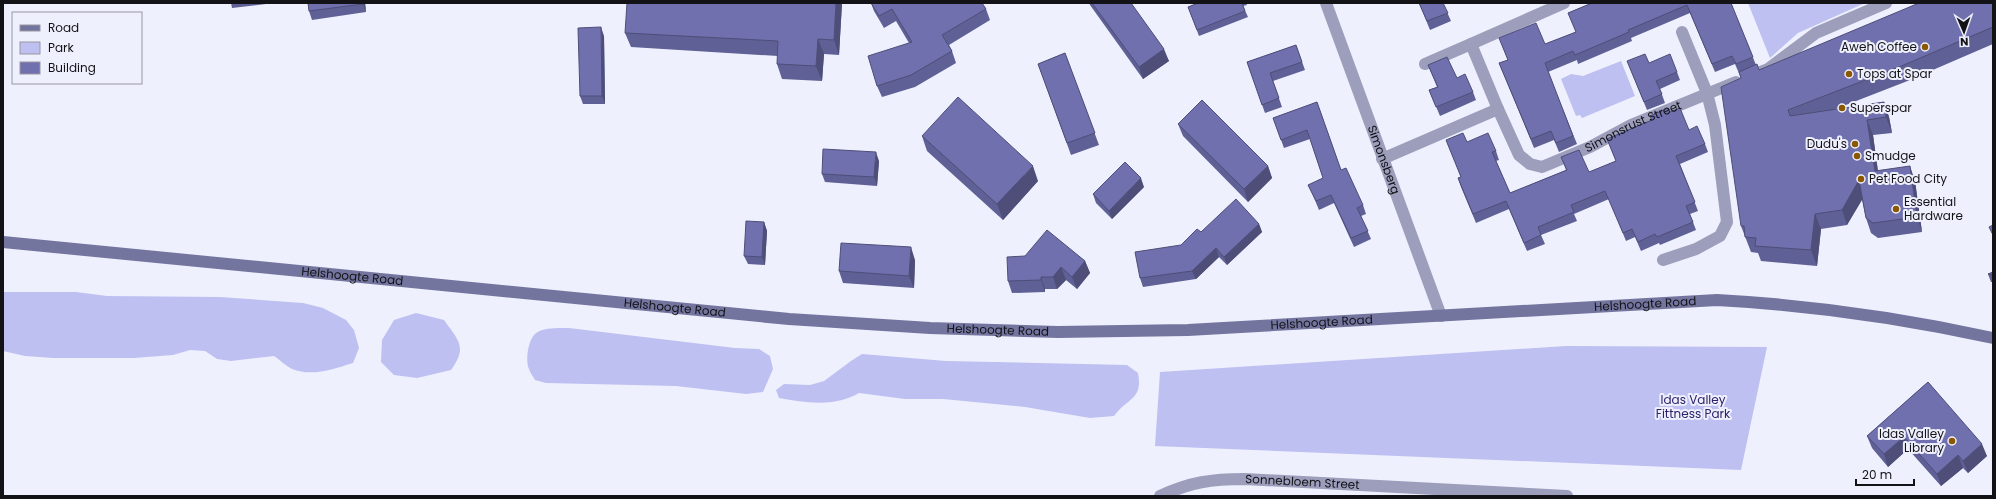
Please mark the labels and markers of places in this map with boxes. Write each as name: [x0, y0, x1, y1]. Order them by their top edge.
place label: Aweh Coffee: [1841, 38, 1917, 55]
marker: Aweh Coffee: [1920, 42, 1930, 52]
place label: Tops at Spar: [1857, 65, 1933, 82]
marker: Tops at Spar: [1844, 69, 1854, 79]
place label: Superspar: [1850, 99, 1912, 116]
marker: Superspar: [1837, 103, 1847, 113]
place label: Dudu's: [1807, 135, 1847, 152]
marker: Dudu's: [1850, 139, 1860, 149]
place label: Smudge: [1865, 147, 1916, 164]
marker: Smudge: [1852, 151, 1862, 161]
place label: Pet Food City: [1869, 170, 1947, 187]
marker: Pet Food City: [1856, 174, 1866, 184]
place label: Essential Hardware: [1904, 193, 1963, 224]
marker: Essential Hardware: [1891, 204, 1901, 214]
place label: Idas Valley Library: [1879, 425, 1944, 456]
marker: Idas Valley Library: [1947, 436, 1957, 446]

